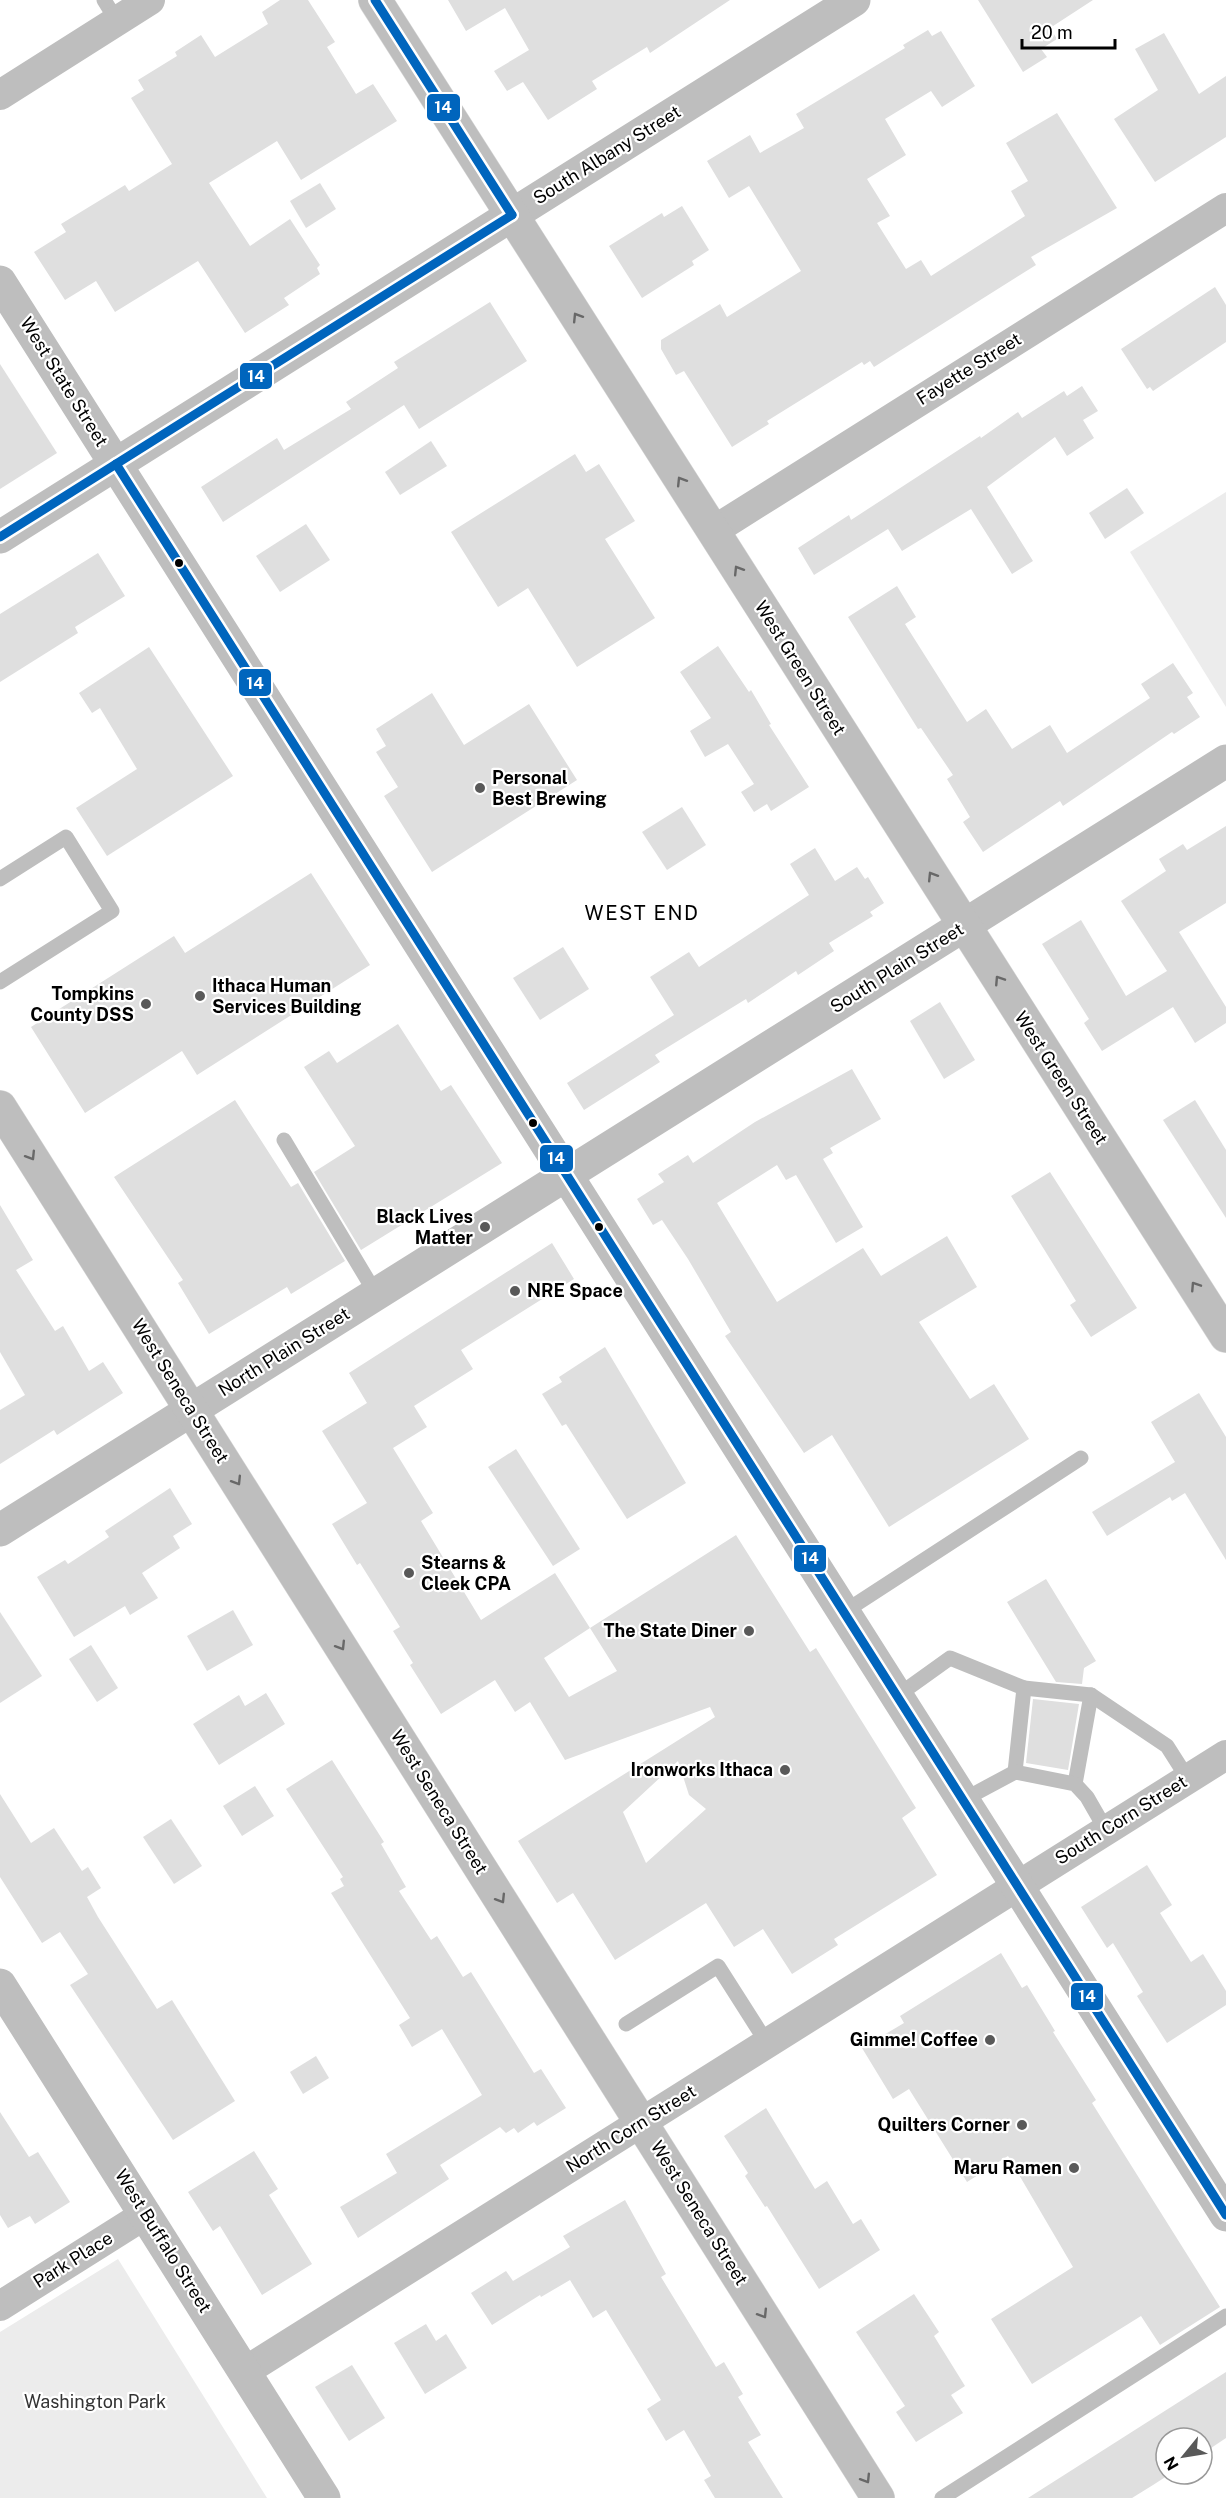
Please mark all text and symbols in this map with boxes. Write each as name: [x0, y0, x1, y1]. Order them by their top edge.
scale bar: [1022, 12, 1115, 50]
text: 20 m: [1031, 22, 1073, 43]
line badge: 14: [426, 93, 461, 122]
text: 14: [434, 98, 452, 117]
street label: South Albany Street: [529, 101, 684, 208]
one-way arrow: [573, 312, 584, 323]
street label: West State Street: [16, 313, 113, 450]
street label: Fayette Street: [913, 328, 1025, 409]
line badge: 14: [239, 362, 273, 390]
text: 14: [247, 367, 265, 386]
one-way arrow: [677, 477, 689, 487]
unlabelled marker: [173, 557, 185, 569]
one-way arrow: [733, 566, 745, 576]
street label: West Green Street: [751, 597, 850, 739]
line badge: 14: [238, 668, 272, 697]
text: 14: [246, 674, 264, 693]
place label: Personal Best Brewing: [492, 767, 607, 809]
marker: Personal Best Brewing: [473, 781, 487, 795]
one-way arrow: [928, 872, 940, 882]
district label: WEST END: [585, 901, 699, 925]
street label: South Plain Street: [826, 918, 967, 1017]
place label: Ithaca Human Services Building: [212, 975, 361, 1017]
one-way arrow: [995, 976, 1006, 987]
place label: Tompkins County DSS: [30, 983, 134, 1025]
marker: Ithaca Human Services Building: [193, 989, 207, 1003]
marker: Tompkins County DSS: [139, 997, 153, 1011]
street label: West Green Street: [1011, 1007, 1112, 1148]
unlabelled marker: [527, 1117, 539, 1129]
line badge: 14: [539, 1144, 574, 1173]
text: 14: [547, 1149, 565, 1168]
one-way arrow: [24, 1150, 36, 1160]
place label: Black Lives Matter: [376, 1206, 474, 1248]
marker: Black Lives Matter: [478, 1220, 492, 1234]
unlabelled marker: [593, 1221, 605, 1233]
place label: NRE Space: [527, 1280, 623, 1301]
one-way arrow: [1191, 1282, 1202, 1293]
marker: NRE Space: [508, 1284, 522, 1298]
street label: North Plain Street: [214, 1303, 353, 1400]
street label: West Seneca Street: [127, 1315, 233, 1467]
one-way arrow: [229, 1474, 240, 1485]
line badge: 14: [793, 1544, 827, 1573]
text: 14: [801, 1549, 819, 1568]
place label: Stearns & Cleek CPA: [421, 1552, 511, 1594]
marker: Stearns & Cleek CPA: [402, 1566, 416, 1580]
place label: The State Diner: [603, 1620, 738, 1641]
marker: The State Diner: [742, 1624, 756, 1638]
one-way arrow: [333, 1640, 345, 1650]
street label: West Seneca Street: [386, 1726, 492, 1878]
place label: Ironworks Ithaca: [631, 1759, 773, 1780]
marker: Ironworks Ithaca: [778, 1763, 792, 1777]
street label: South Corn Street: [1051, 1771, 1190, 1869]
one-way arrow: [493, 1893, 504, 1904]
line badge: 14: [1070, 1982, 1104, 2011]
text: 14: [1078, 1987, 1096, 2006]
place label: Gimme! Coffee: [850, 2029, 978, 2050]
marker: Gimme! Coffee: [983, 2033, 997, 2047]
street label: North Corn Street: [562, 2080, 700, 2177]
place label: Quilters Corner: [878, 2114, 1011, 2135]
marker: Quilters Corner: [1015, 2118, 1029, 2132]
street label: West Seneca Street: [646, 2137, 752, 2289]
place label: Maru Ramen: [953, 2157, 1062, 2178]
marker: Maru Ramen: [1067, 2161, 1081, 2175]
street label: West Buffalo Street: [111, 2165, 216, 2316]
street label: Park Place: [29, 2227, 116, 2292]
one-way arrow: [755, 2308, 767, 2318]
park label: Washington Park: [24, 2391, 166, 2412]
north arrow: [1154, 2426, 1214, 2486]
text: N: [1160, 2453, 1183, 2473]
one-way arrow: [859, 2473, 871, 2483]

